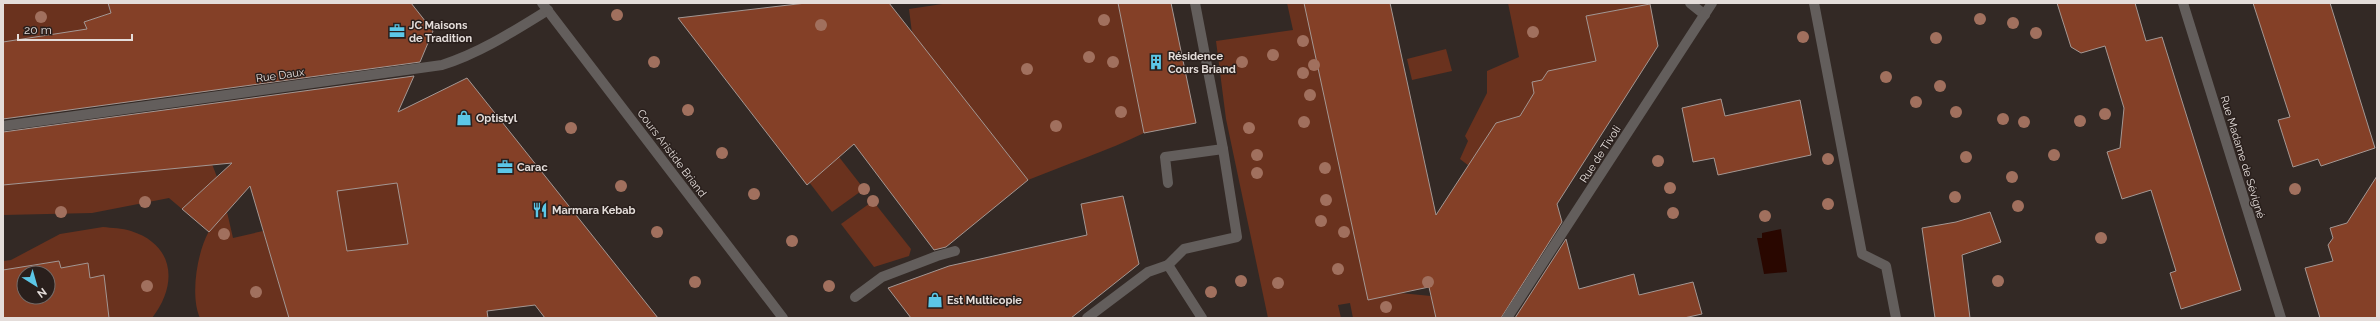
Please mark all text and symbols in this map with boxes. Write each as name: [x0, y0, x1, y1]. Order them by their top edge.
scale bar: [18, 16, 132, 42]
place label: JC Maisons de Tradition: [409, 19, 472, 45]
office icon: JC Maisons de Tradition: [388, 22, 406, 40]
text: 20 m: [24, 23, 52, 37]
place label: Résidence Cours Briand: [1168, 50, 1236, 76]
building icon: Résidence Cours Briand: [1147, 53, 1165, 71]
street label: Rue Daux: [255, 66, 306, 85]
street label: Rue Madame de Sévigné: [2218, 94, 2268, 221]
street label: Cours Aristide Briand: [634, 107, 709, 200]
shop icon: Optistyl: [455, 109, 473, 127]
place label: Optistyl: [476, 112, 518, 125]
street label: Rue de Tivoli: [1577, 123, 1624, 185]
office icon: Carac: [496, 158, 514, 176]
place label: Carac: [517, 161, 548, 174]
restaurant icon: Marmara Kebab: [531, 201, 549, 219]
place label: Marmara Kebab: [552, 204, 636, 217]
north arrow: [16, 265, 56, 305]
text: N: [34, 285, 49, 300]
shop icon: Est Multicopie: [926, 291, 944, 309]
place label: Est Multicopie: [947, 294, 1022, 307]

